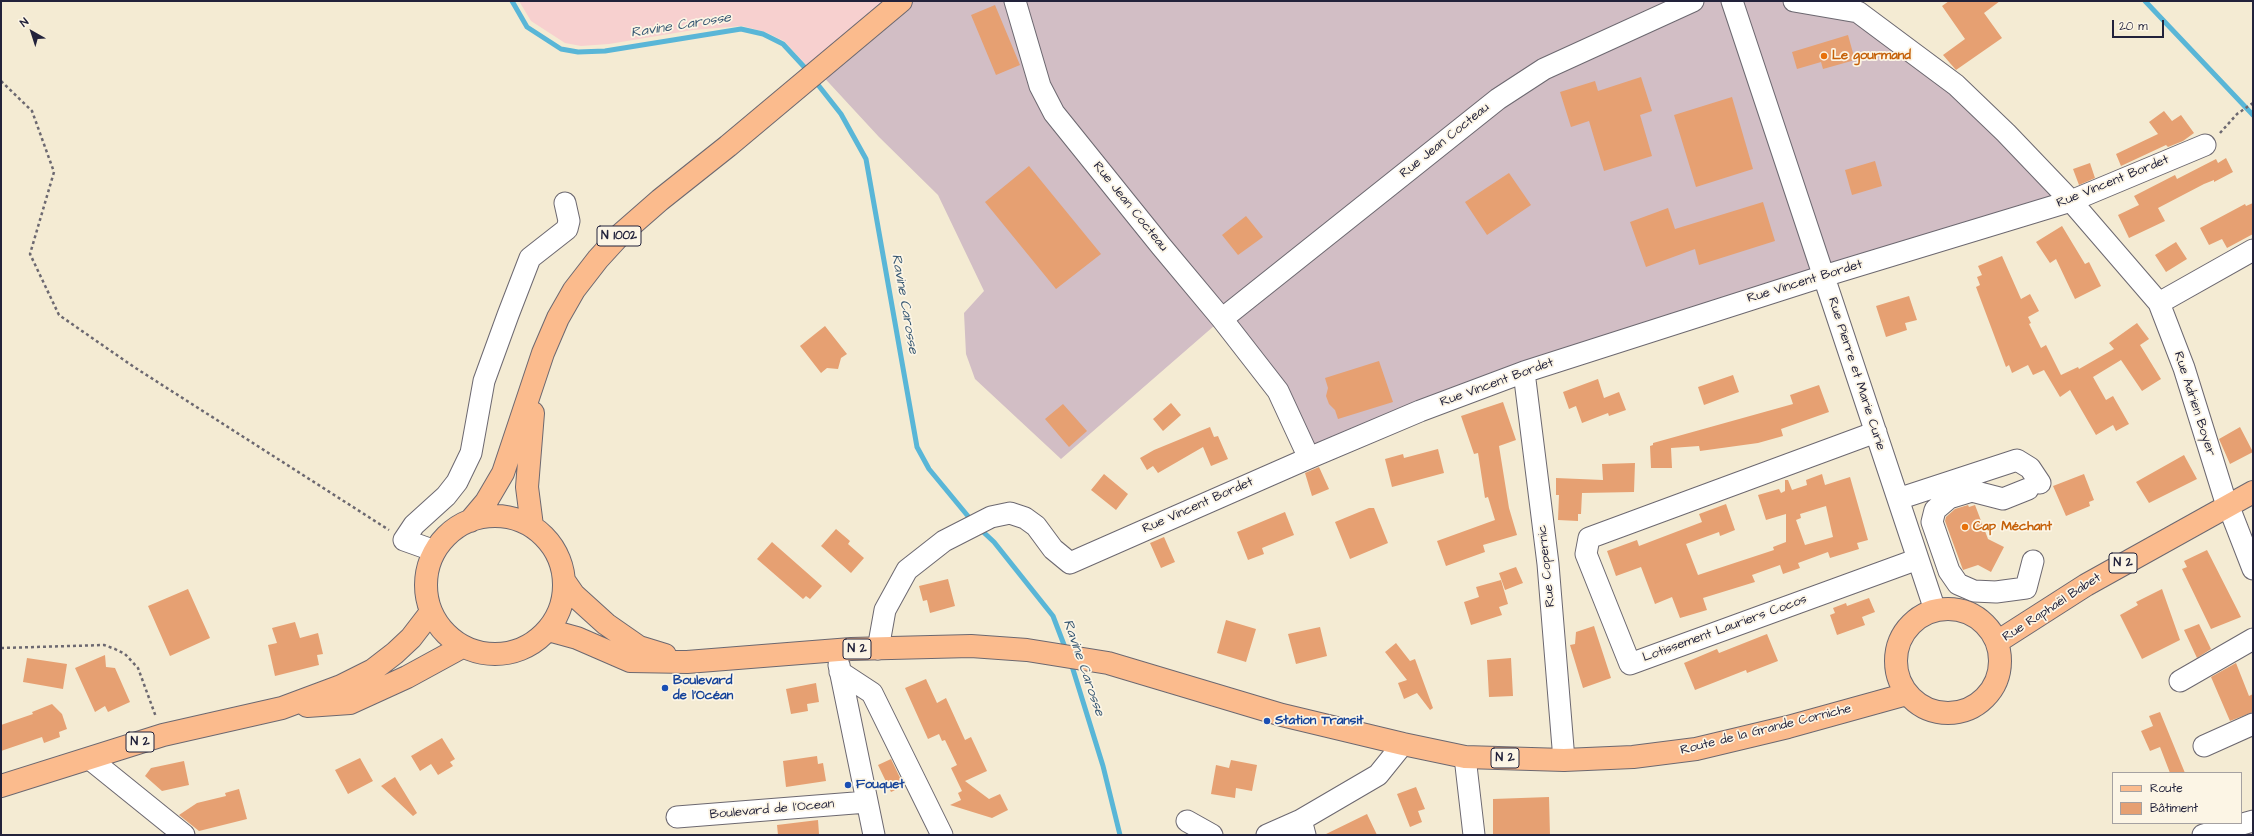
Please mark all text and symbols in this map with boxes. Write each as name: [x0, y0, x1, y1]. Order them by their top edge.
water label: Ravine Carosse: [630, 10, 732, 42]
north arrow: [12, 12, 52, 52]
scale bar: [2114, 12, 2166, 38]
text: N: [17, 14, 32, 30]
text: 20 m: [2119, 18, 2148, 35]
place label: Le gourmand: [1832, 48, 1911, 64]
marker: Le gourmand: [1819, 51, 1829, 61]
street label: Rue Jean Cocteau: [1397, 100, 1493, 182]
street label: Rue Vincent Bordet: [2055, 152, 2171, 212]
street label: Rue Jean Cocteau: [1089, 159, 1171, 255]
road number: N 1002: [597, 226, 641, 246]
water label: Ravine Carosse: [887, 253, 921, 355]
street label: Rue Vincent Bordet: [1746, 257, 1864, 307]
street label: Rue Pierre et Marie Curie: [1824, 295, 1888, 453]
street label: Rue Adrien Boyer: [2170, 350, 2218, 458]
street label: Rue Vincent Bordet: [1438, 355, 1556, 411]
street label: Rue Vincent Bordet: [1140, 475, 1256, 537]
place label: Cap Méchant: [1973, 519, 2052, 535]
marker: Cap Méchant: [1960, 522, 1970, 532]
street label: Rue Copernic: [1535, 524, 1559, 608]
road number: N 2: [2109, 553, 2137, 573]
street label: Rue Raphaël Babet: [2000, 570, 2104, 646]
street label: Lotissement Lauriers Cocos: [1641, 592, 1809, 666]
water label: Ravine Carosse: [1059, 618, 1107, 718]
road number: N 2: [843, 639, 871, 659]
place label: Boulevard de l'Océan: [673, 673, 733, 704]
marker: Boulevard de l'Océan: [660, 683, 670, 693]
street label: Route de la Grande Corniche: [1679, 701, 1853, 759]
place label: Station Transit: [1275, 713, 1364, 729]
marker: Station Transit: [1262, 716, 1272, 726]
road number: N 2: [126, 732, 154, 752]
road number: N 2: [1491, 748, 1519, 768]
legend: [2112, 772, 2242, 824]
place label: Fouquet: [856, 777, 904, 793]
marker: Fouquet: [843, 780, 853, 790]
text: Route: [2150, 780, 2183, 797]
street label: Boulevard de l'Ocean: [709, 797, 835, 823]
text: Bâtiment: [2150, 800, 2198, 817]

